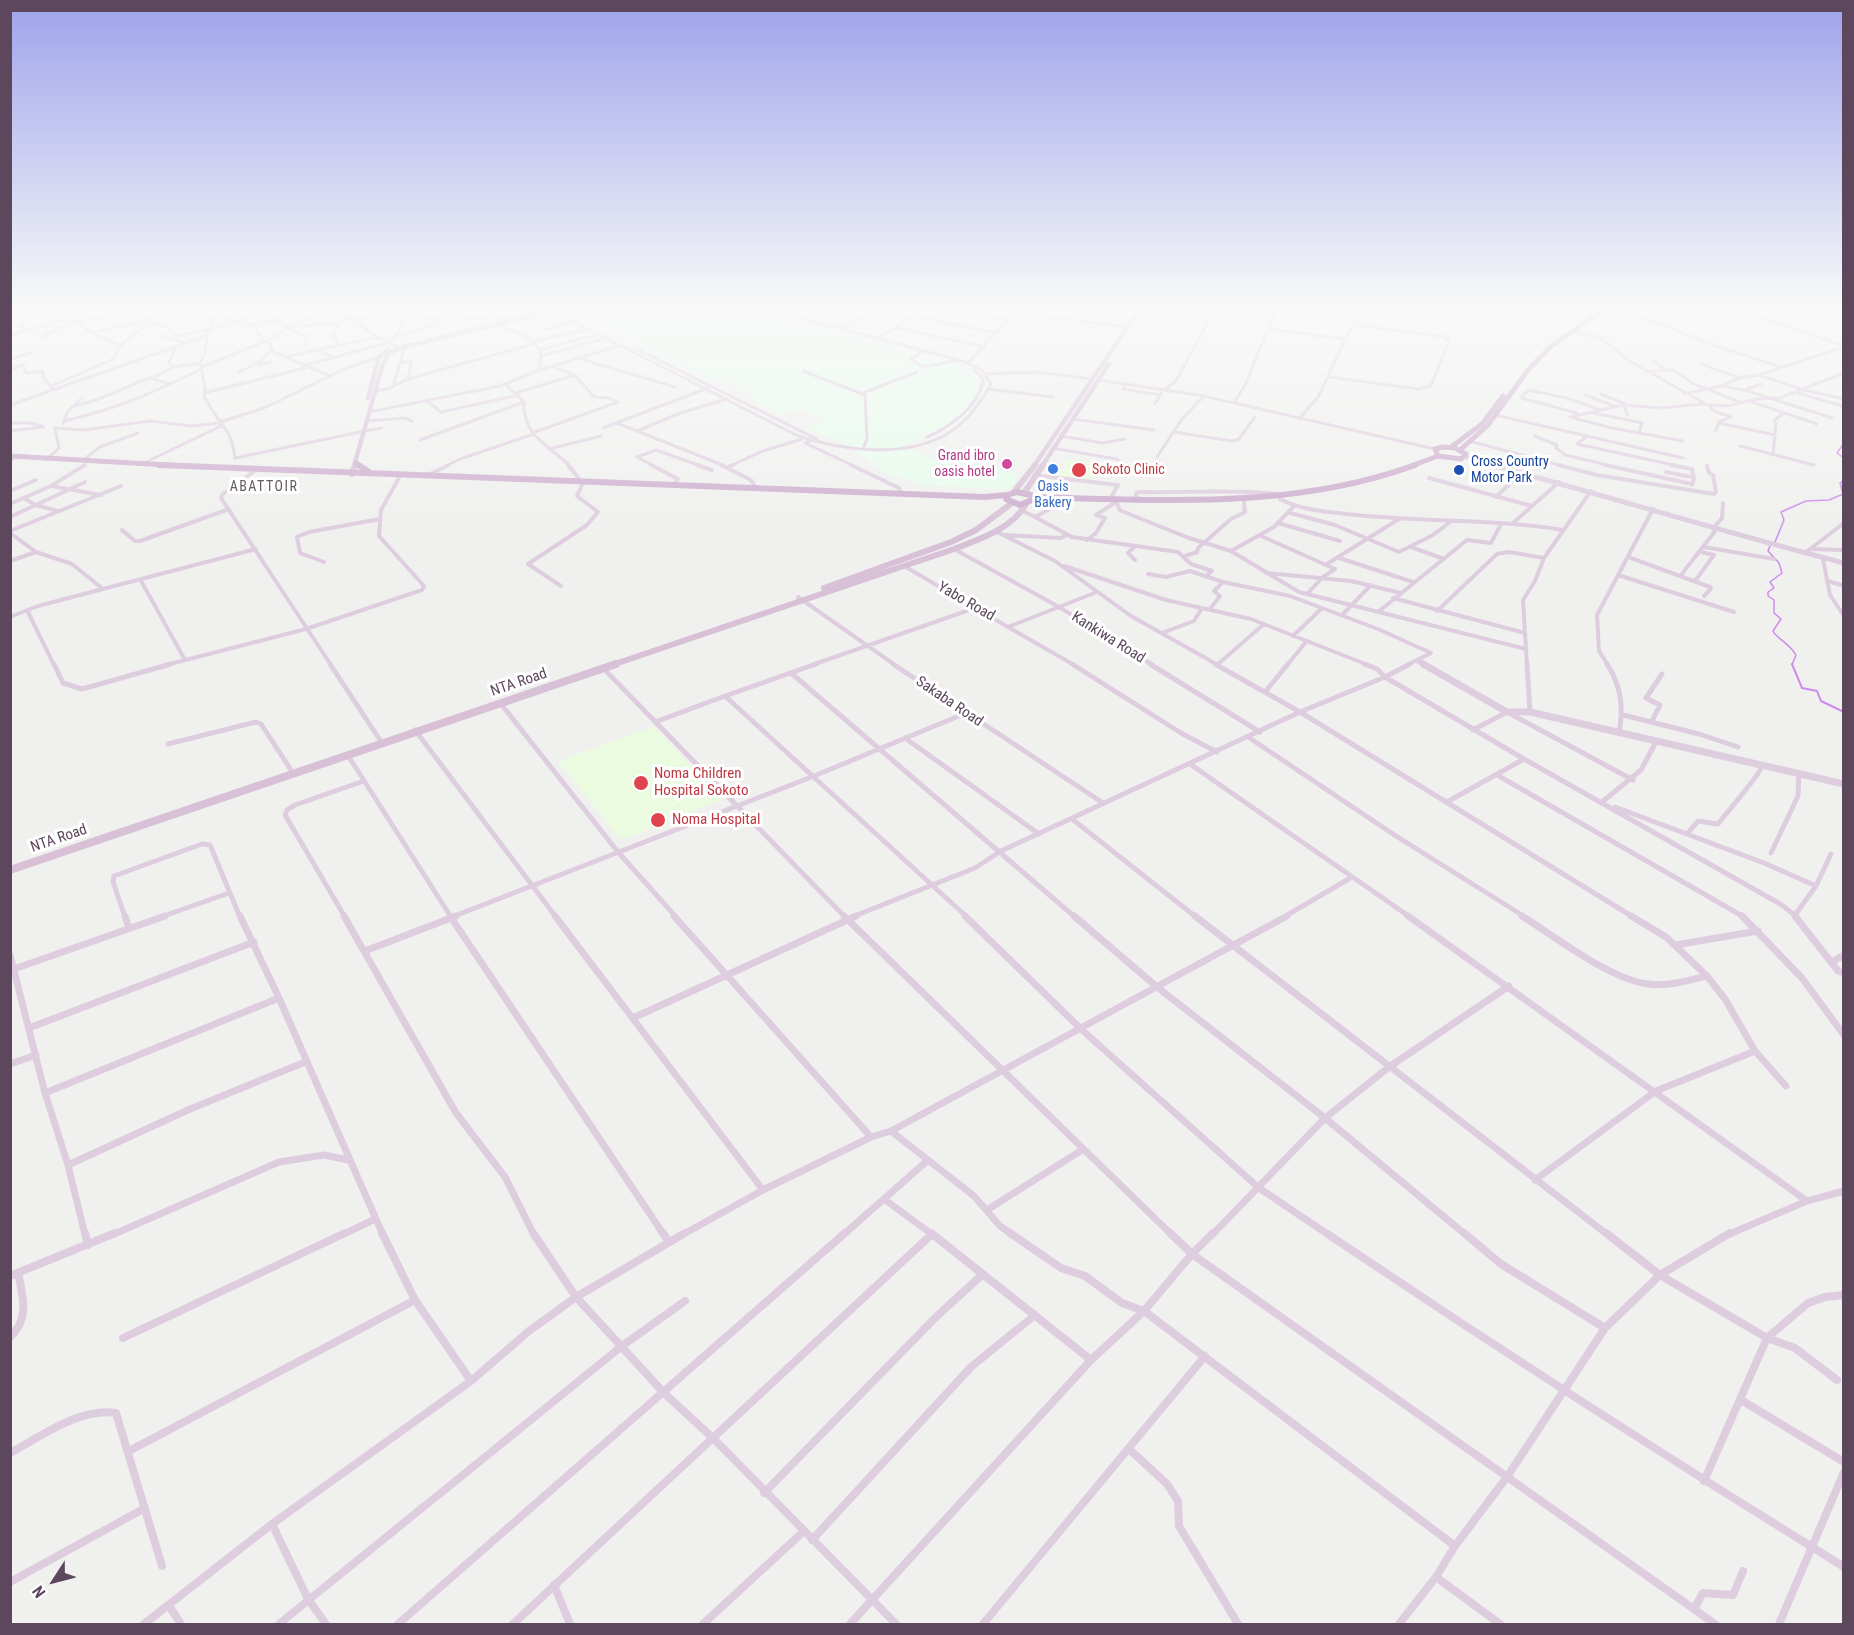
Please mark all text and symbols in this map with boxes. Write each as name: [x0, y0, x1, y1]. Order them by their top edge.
place label: Grand ibro oasis hotel: [934, 448, 995, 480]
place label: Cross Country Motor Park: [1471, 454, 1549, 486]
marker: Grand ibro oasis hotel: [1000, 457, 1014, 471]
marker: Sokoto Clinic: [1070, 461, 1088, 479]
marker: Oasis Bakery: [1046, 462, 1060, 476]
place label: Sokoto Clinic: [1092, 462, 1165, 478]
marker: Cross Country Motor Park: [1452, 463, 1466, 477]
district label: ABATTOIR: [230, 479, 298, 495]
place label: Oasis Bakery: [1034, 479, 1072, 512]
street label: Yabo Road: [934, 578, 998, 626]
street label: Kankiwa Road: [1068, 608, 1148, 668]
street label: NTA Road: [488, 665, 550, 701]
street label: Sakaba Road: [912, 673, 986, 731]
place label: Noma Children Hospital Sokoto: [654, 765, 748, 800]
marker: Noma Children Hospital Sokoto: [632, 774, 650, 792]
marker: Noma Hospital: [649, 811, 667, 829]
place label: Noma Hospital: [672, 811, 760, 829]
street label: NTA Road: [28, 821, 90, 857]
north arrow: [24, 1551, 84, 1611]
text: N: [28, 1582, 50, 1601]

